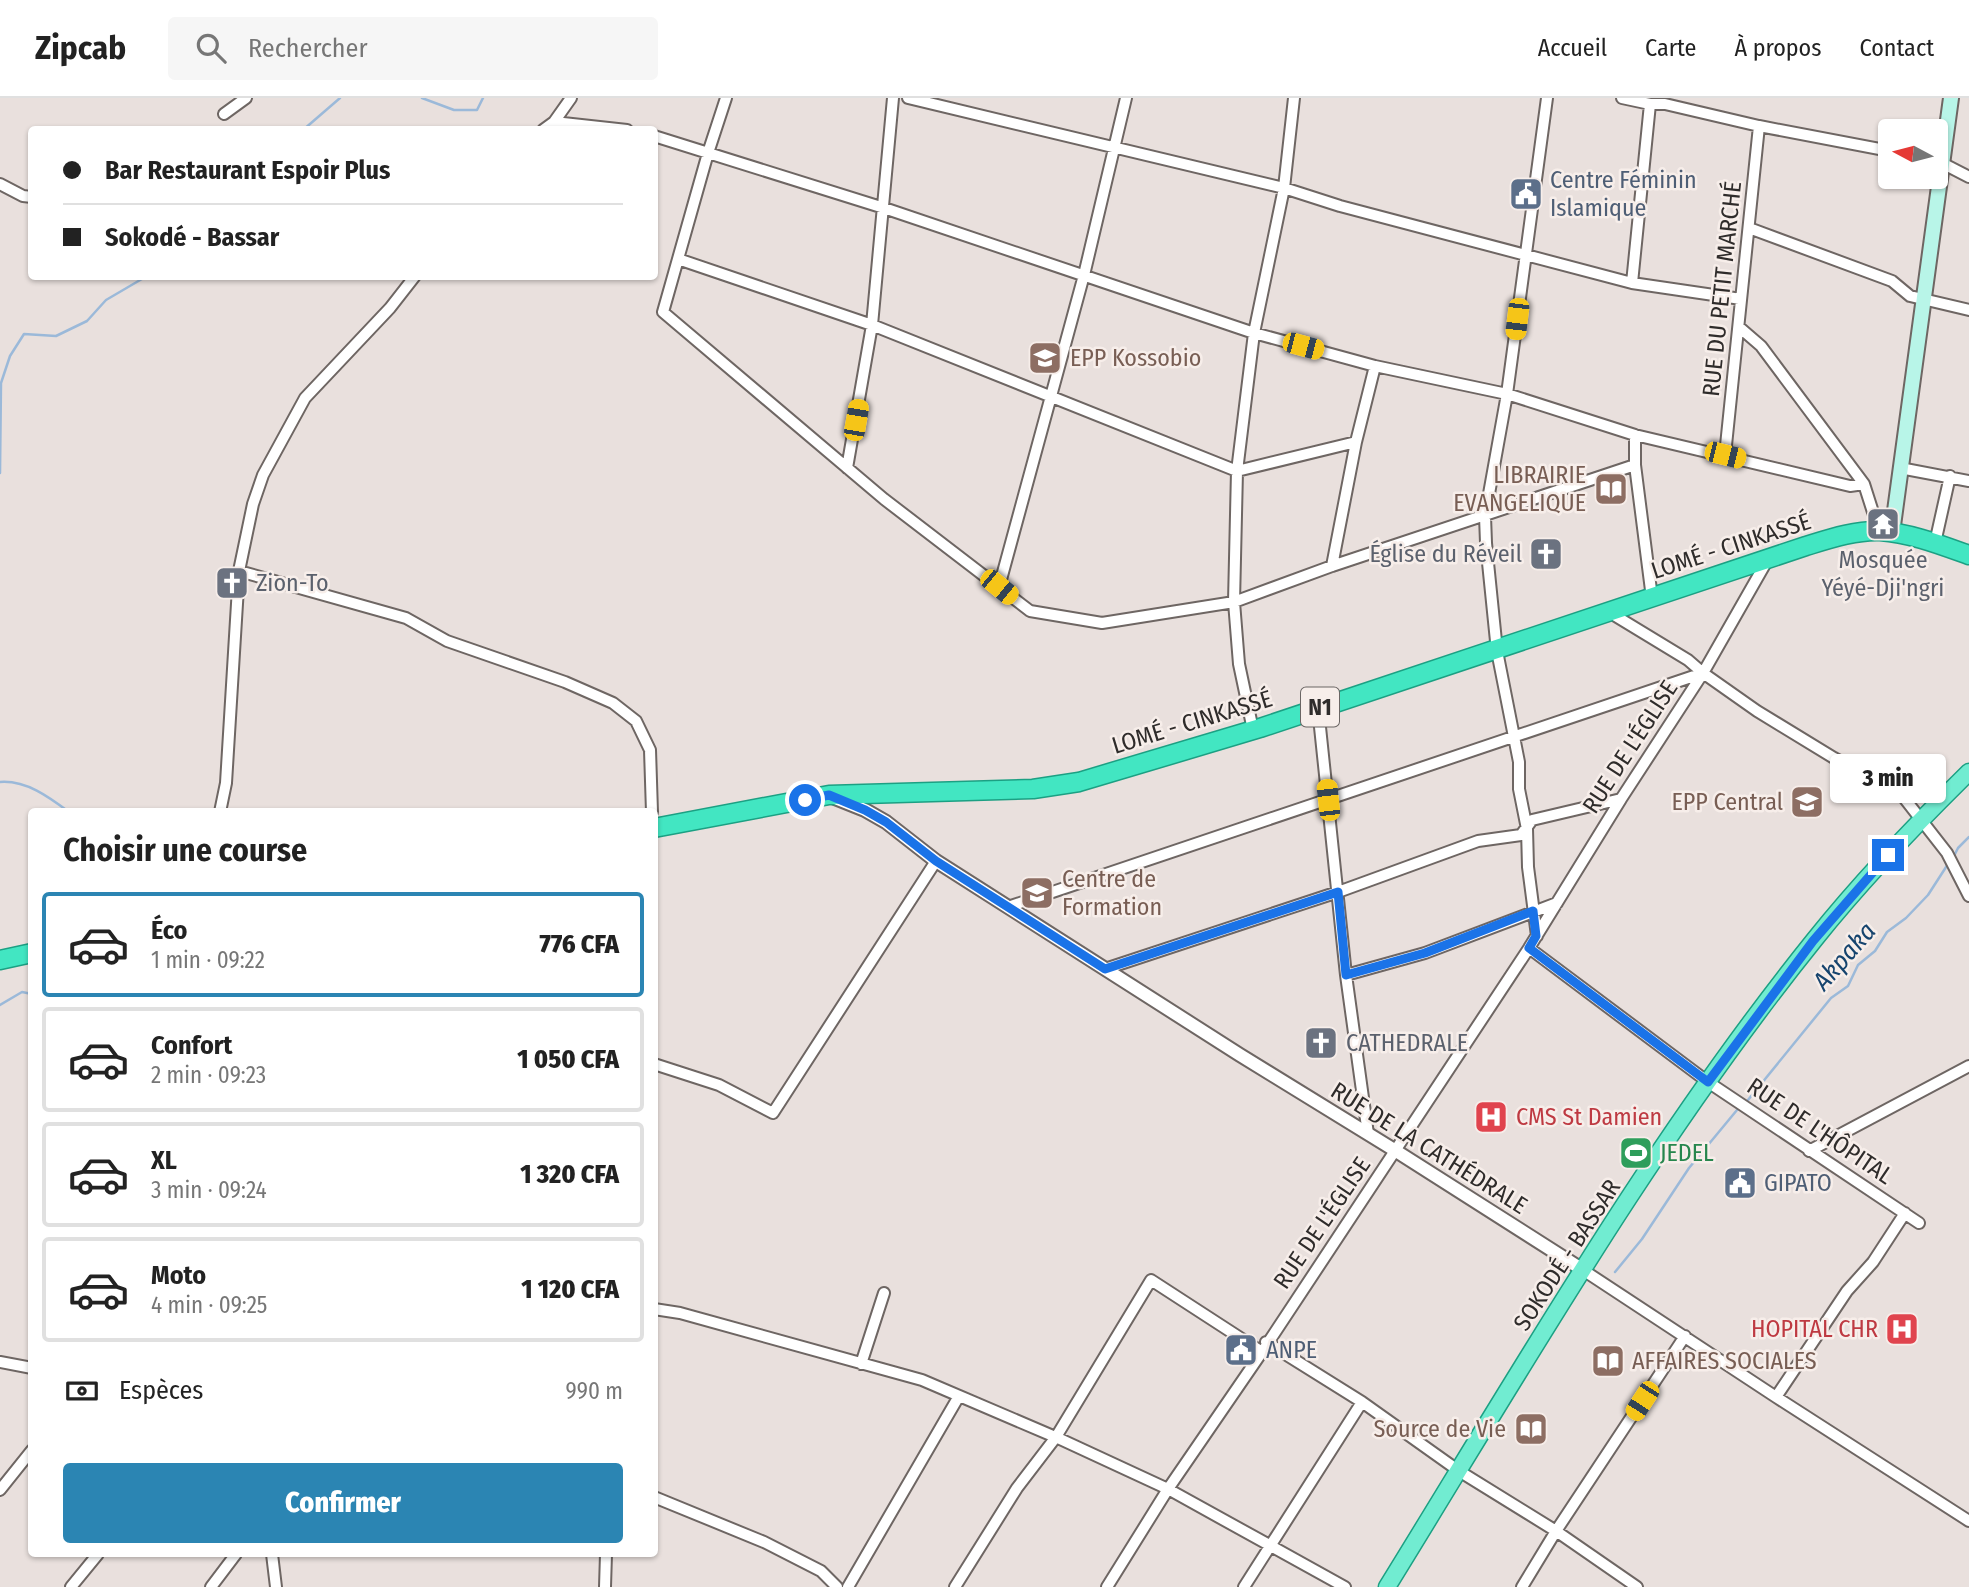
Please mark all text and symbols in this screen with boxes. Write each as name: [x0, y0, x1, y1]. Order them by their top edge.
search box: [168, 17, 658, 80]
text: Zipcab: [35, 28, 126, 68]
icon: search: [192, 29, 230, 67]
text: Rechercher: [248, 33, 368, 64]
text: Accueil: [1538, 34, 1607, 62]
text: Carte: [1645, 34, 1696, 62]
text: À propos: [1734, 34, 1821, 62]
text: Contact: [1859, 34, 1934, 62]
north arrow: [1878, 119, 1948, 189]
map controls: [1878, 119, 1948, 189]
text: Bar Restaurant Espoir Plus: [105, 155, 390, 186]
place label: Centre Féminin Islamique: [1550, 166, 1697, 222]
public building icon: Centre Féminin Islamique: [1507, 175, 1545, 213]
street label: RUE DU PETIT MARCHÉ: [1696, 180, 1747, 398]
text: Sokodé - Bassar: [105, 222, 279, 253]
car: [1505, 297, 1530, 341]
car: [1280, 330, 1327, 362]
school or university icon: EPP Kossobio: [1026, 339, 1064, 377]
place label: EPP Kossobio: [1070, 344, 1201, 372]
car: [843, 397, 870, 443]
car: [1703, 440, 1748, 470]
place label: LIBRAIRIE EVANGELIQUE: [1453, 461, 1586, 517]
library icon: LIBRAIRIE EVANGELIQUE: [1592, 470, 1630, 508]
temple icon: Mosquée Yéyé-Dji'ngri: [1864, 505, 1902, 543]
street label: LOMÉ - CINKASSÉ: [1647, 506, 1814, 585]
church icon: Église du Réveil: [1527, 535, 1565, 573]
place label: Église du Réveil: [1369, 539, 1522, 568]
place label: Mosquée Yéyé-Dji'ngri: [1822, 546, 1944, 602]
church icon: Zion-To: [213, 564, 251, 602]
car: [977, 566, 1022, 608]
place label: Zion-To: [256, 569, 329, 597]
street label: RUE DE L'ÉGLISE: [1576, 675, 1683, 819]
street label: LOMÉ - CINKASSÉ: [1108, 683, 1275, 760]
road number: N1: [1301, 688, 1339, 726]
callout: 3 min: [1830, 754, 1946, 802]
text: 3 min: [1862, 764, 1914, 792]
car: [1316, 778, 1341, 822]
school or university icon: EPP Central: [1788, 783, 1826, 821]
route start: [789, 784, 821, 816]
place label: EPP Central: [1671, 788, 1783, 816]
text: Choisir une course: [63, 831, 307, 869]
route end: [1872, 839, 1904, 871]
place label: Centre de Formation: [1062, 865, 1162, 921]
school or university icon: Centre de Formation: [1018, 874, 1056, 912]
icon: car: [67, 913, 130, 976]
text: Éco: [151, 915, 188, 946]
water label: Akpaka: [1806, 916, 1882, 997]
text: 776 CFA: [540, 929, 619, 960]
text: 1 min · 09:22: [151, 946, 265, 974]
church icon: CATHEDRALE: [1302, 1024, 1340, 1062]
icon: car: [67, 1028, 130, 1091]
place label: CATHEDRALE: [1346, 1029, 1468, 1057]
text: Confort: [151, 1030, 232, 1061]
text: 1 050 CFA: [517, 1044, 619, 1075]
text: 2 min · 09:23: [151, 1061, 266, 1089]
street label: RUE DE L'HÔPITAL: [1742, 1071, 1899, 1190]
street label: RUE DE LA CATHÉDRALE: [1326, 1075, 1533, 1220]
hospital icon: CMS St Damien: [1472, 1098, 1510, 1136]
place label: CMS St Damien: [1516, 1103, 1662, 1131]
sports icon: JEDEL: [1617, 1134, 1655, 1172]
place label: JEDEL: [1660, 1139, 1714, 1167]
icon: car: [67, 1143, 130, 1206]
text: XL: [151, 1145, 177, 1176]
street label: RUE DE L'ÉGLISE: [1267, 1151, 1376, 1294]
text: 1 320 CFA: [520, 1159, 619, 1190]
public building icon: GIPATO: [1721, 1164, 1759, 1202]
place label: GIPATO: [1764, 1169, 1832, 1197]
street label: SOKODÉ - BASSAR: [1507, 1174, 1626, 1336]
text: 3 min · 09:24: [151, 1176, 267, 1204]
icon: car: [67, 1258, 130, 1321]
text: Moto: [151, 1260, 206, 1291]
text: 1 120 CFA: [521, 1274, 619, 1305]
text: 4 min · 09:25: [151, 1291, 267, 1319]
hospital icon: HOPITAL CHR: [1883, 1310, 1921, 1348]
place label: HOPITAL CHR: [1751, 1315, 1878, 1343]
public building icon: ANPE: [1222, 1331, 1260, 1369]
place label: ANPE: [1266, 1336, 1317, 1364]
library icon: AFFAIRES SOCIALES: [1589, 1342, 1627, 1380]
place label: AFFAIRES SOCIALES: [1632, 1347, 1817, 1375]
icon: cash: [63, 1372, 101, 1410]
text: Espèces: [119, 1375, 203, 1406]
text: 990 m: [566, 1377, 623, 1405]
car: [1622, 1378, 1663, 1424]
library icon: Source de Vie: [1512, 1410, 1550, 1448]
place label: Source de Vie: [1373, 1415, 1506, 1443]
button: Confirmer: [63, 1463, 623, 1543]

